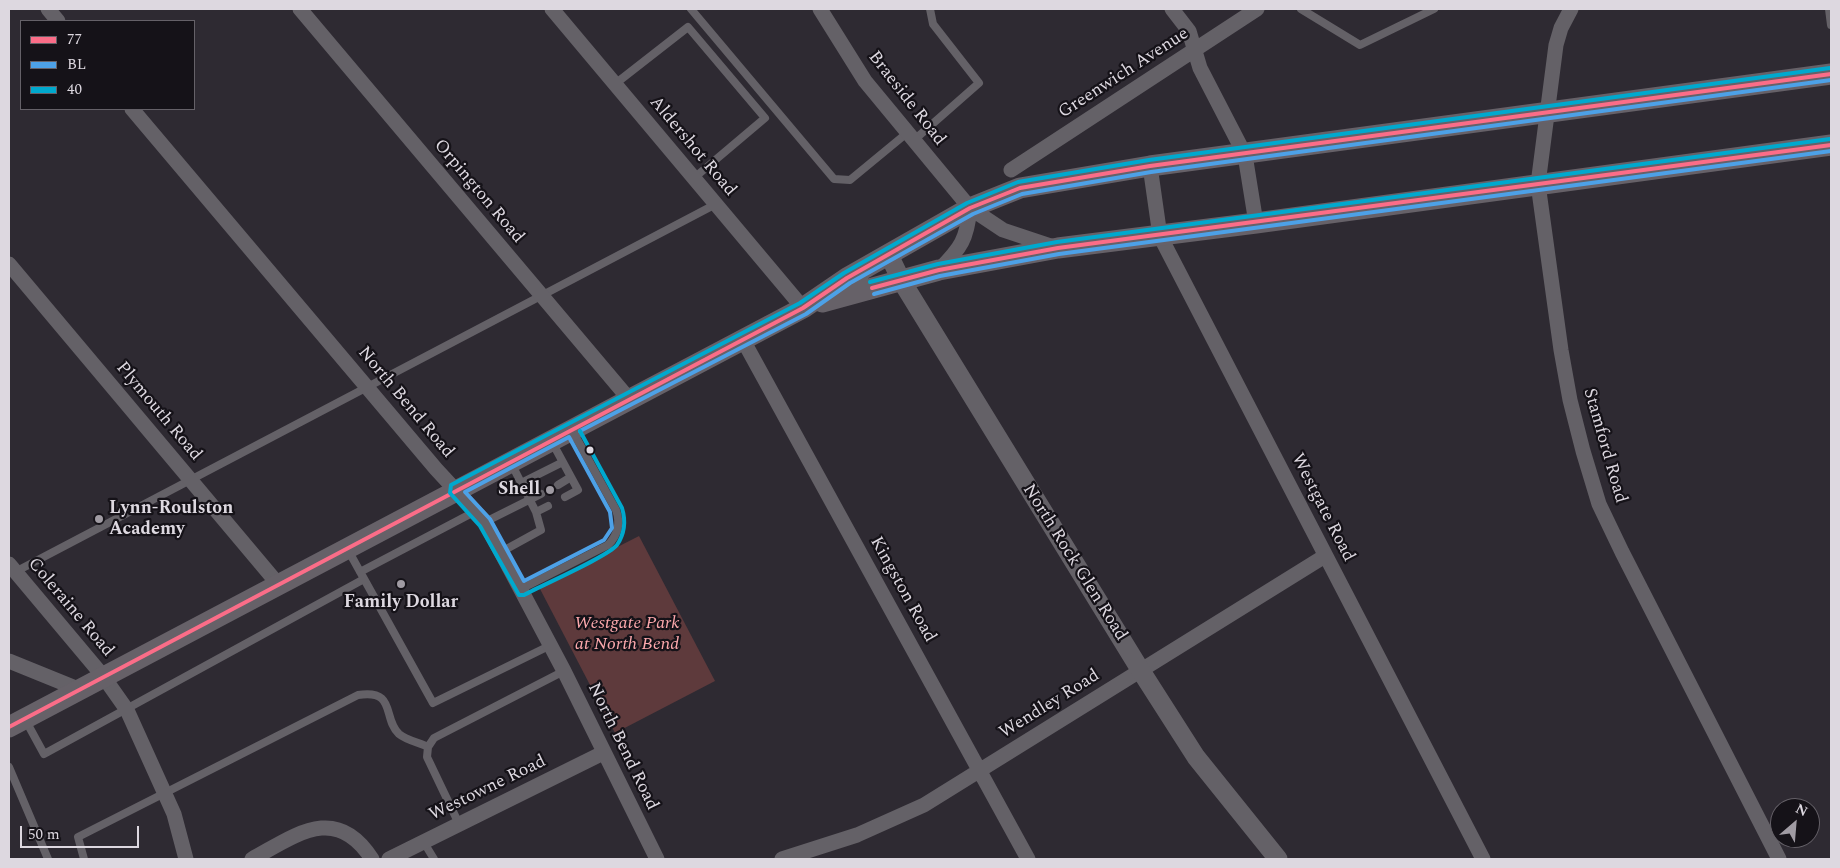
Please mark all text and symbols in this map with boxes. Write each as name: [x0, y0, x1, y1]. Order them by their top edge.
legend: [20, 20, 195, 110]
street label: Greenwich Avenue: [1055, 24, 1193, 124]
text: 77: [67, 28, 82, 51]
street label: Braeside Road: [862, 47, 950, 151]
text: BL: [67, 53, 86, 76]
text: 40: [67, 78, 82, 101]
street label: Aldershot Road: [644, 93, 740, 201]
street label: Orpington Road: [428, 136, 528, 248]
street label: North Bend Road: [352, 343, 458, 463]
street label: Plymouth Road: [110, 358, 206, 466]
street label: Stamford Road: [1577, 386, 1631, 506]
unlabelled marker: [585, 445, 595, 455]
street label: Westgate Road: [1285, 450, 1359, 566]
place label: Shell: [498, 479, 540, 501]
street label: North Rock Glen Road: [1017, 481, 1131, 645]
marker: Shell: [544, 484, 556, 496]
place label: Lynn-Roulston Academy: [109, 498, 233, 540]
marker: Lynn-Roulston Academy: [93, 513, 105, 525]
street label: Kingston Road: [864, 533, 940, 647]
street label: Coleraine Road: [22, 554, 118, 662]
marker: Family Dollar: [395, 578, 407, 590]
place label: Family Dollar: [344, 592, 458, 614]
park label: Westgate Park at North Bend: [574, 613, 680, 656]
street label: Wendley Road: [996, 666, 1104, 744]
street label: North Bend Road: [582, 680, 662, 814]
street label: Westowne Road: [426, 751, 550, 827]
north arrow: [1770, 798, 1820, 848]
text: N: [1792, 798, 1811, 822]
scale bar: [22, 816, 141, 848]
text: 50 m: [28, 823, 60, 846]

